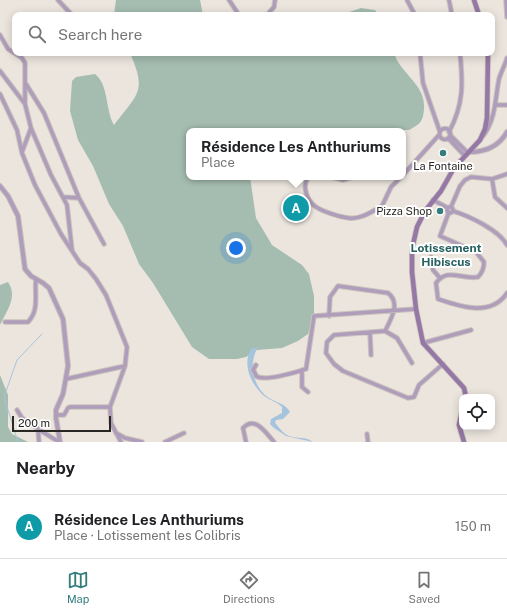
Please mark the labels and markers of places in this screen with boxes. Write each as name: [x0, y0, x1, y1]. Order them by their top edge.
marker: La Fontaine: [438, 148, 448, 158]
place label: La Fontaine: [413, 160, 473, 172]
pin: A: [283, 193, 309, 223]
place label: Pizza Shop: [376, 205, 432, 217]
marker: Pizza Shop: [435, 206, 445, 216]

